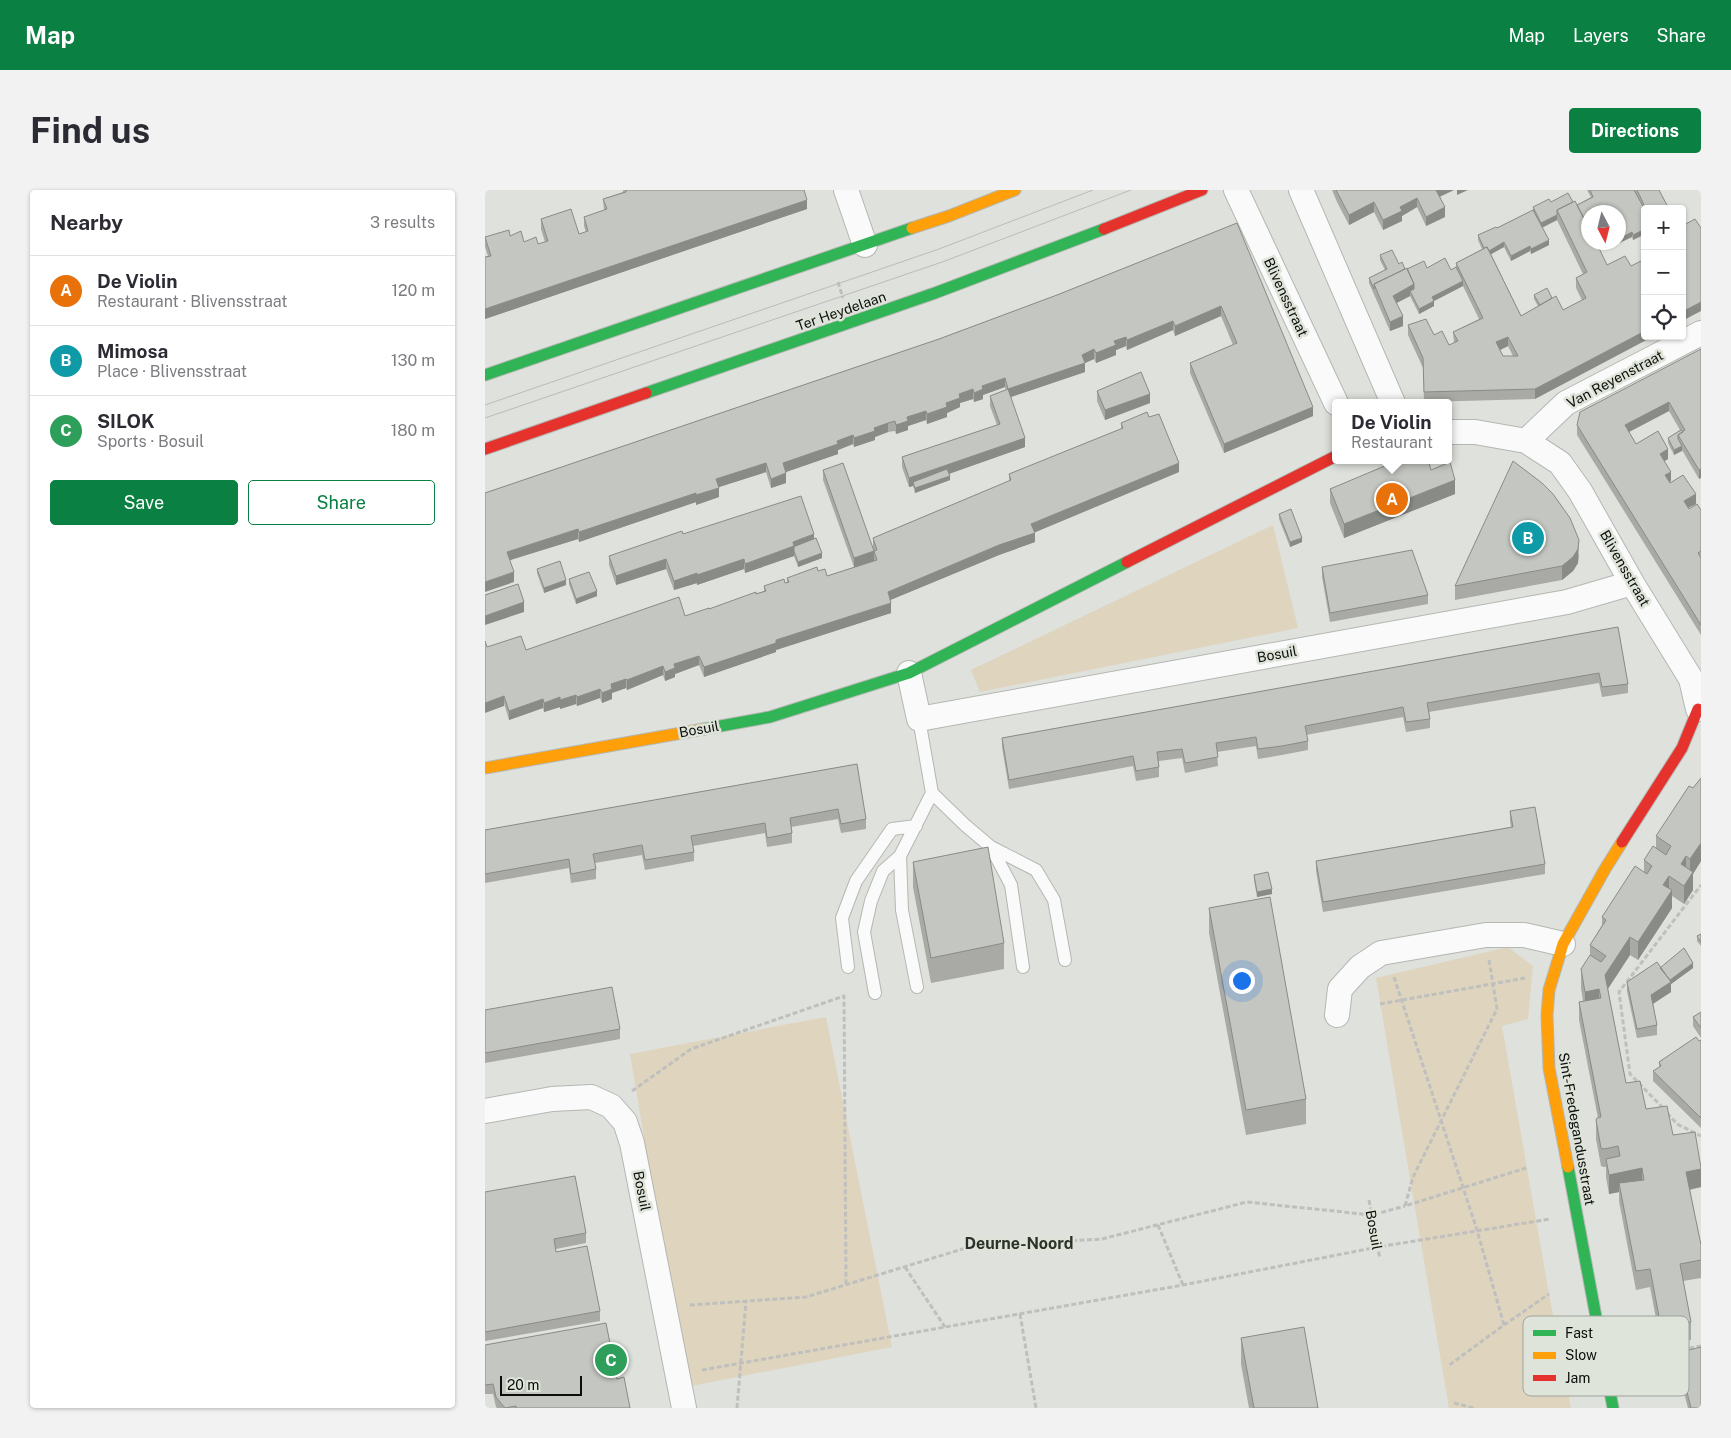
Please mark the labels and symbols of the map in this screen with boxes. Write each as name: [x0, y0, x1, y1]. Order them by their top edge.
north arrow: [1581, 205, 1626, 250]
street label: Blivensstraat: [1261, 255, 1311, 339]
street label: Ter Heydelaan: [794, 288, 888, 334]
street label: Van Reyenstraat: [1564, 347, 1666, 411]
pin: A: [1376, 480, 1408, 518]
pin: B: [1512, 519, 1544, 557]
street label: Blivensstraat: [1597, 527, 1653, 609]
street label: Bosuil: [1256, 643, 1298, 665]
street label: Bosuil: [678, 718, 720, 740]
your location: [1229, 968, 1255, 994]
street label: Sint-Fredegandusstraat: [1556, 1051, 1598, 1207]
street label: Bosuil: [630, 1170, 654, 1212]
street label: Bosuil: [1363, 1209, 1385, 1251]
district label: Deurne-Noord: [964, 1234, 1074, 1253]
legend: [1523, 1316, 1689, 1396]
text: Fast: [1565, 1325, 1593, 1341]
pin: C: [595, 1341, 627, 1379]
text: Slow: [1565, 1347, 1597, 1363]
text: Jam: [1565, 1370, 1590, 1386]
scale bar: [500, 1373, 583, 1396]

